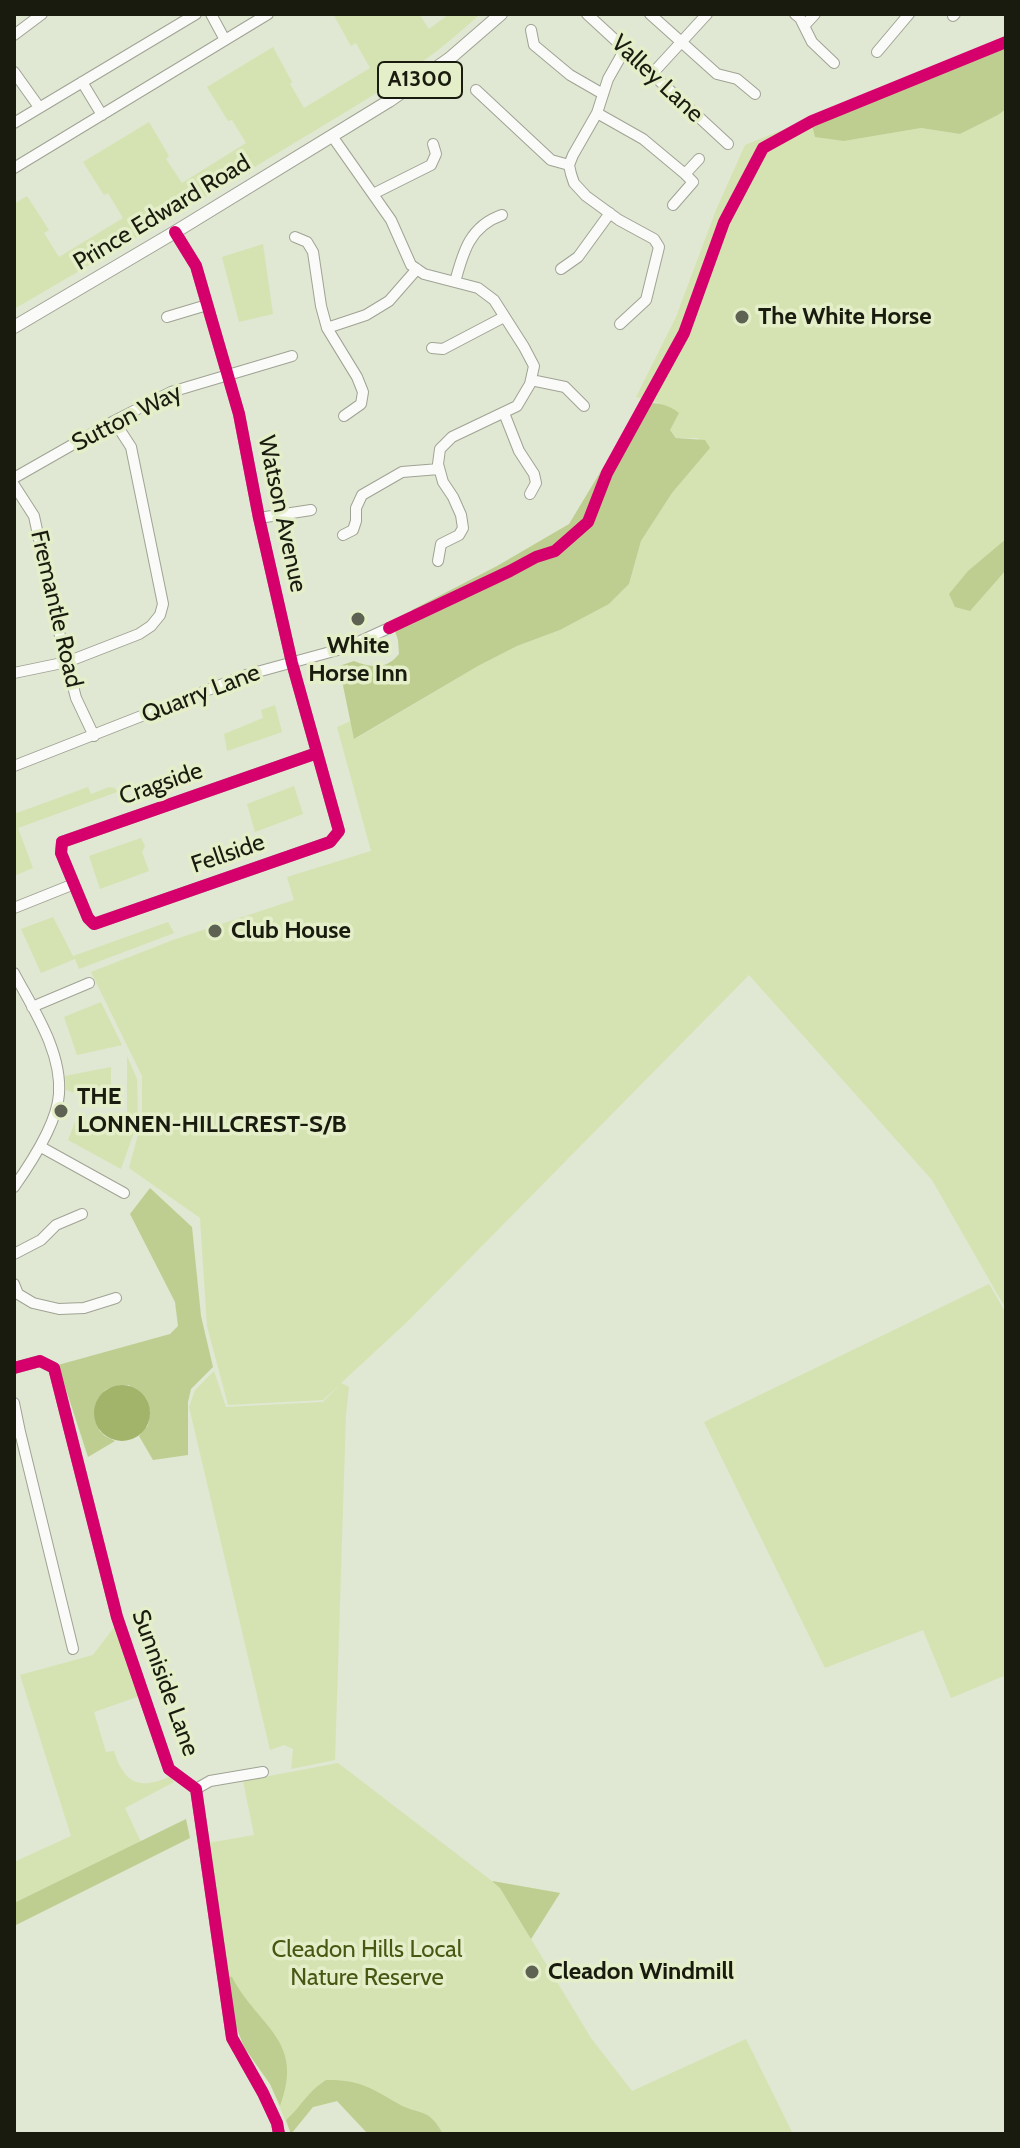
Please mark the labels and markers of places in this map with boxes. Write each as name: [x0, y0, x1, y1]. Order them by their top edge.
place label: The White Horse: [758, 303, 932, 331]
marker: The White Horse: [733, 308, 751, 326]
marker: White Horse Inn: [349, 610, 367, 628]
place label: White Horse Inn: [308, 632, 408, 688]
place label: Club House: [231, 917, 351, 945]
marker: Club House: [206, 922, 224, 940]
place label: THE LONNEN-HILLCREST-S/B: [77, 1083, 347, 1139]
marker: THE LONNEN-HILLCREST-S/B: [52, 1102, 70, 1120]
place label: Cleadon Windmill: [548, 1958, 734, 1986]
marker: Cleadon Windmill: [523, 1963, 541, 1981]

